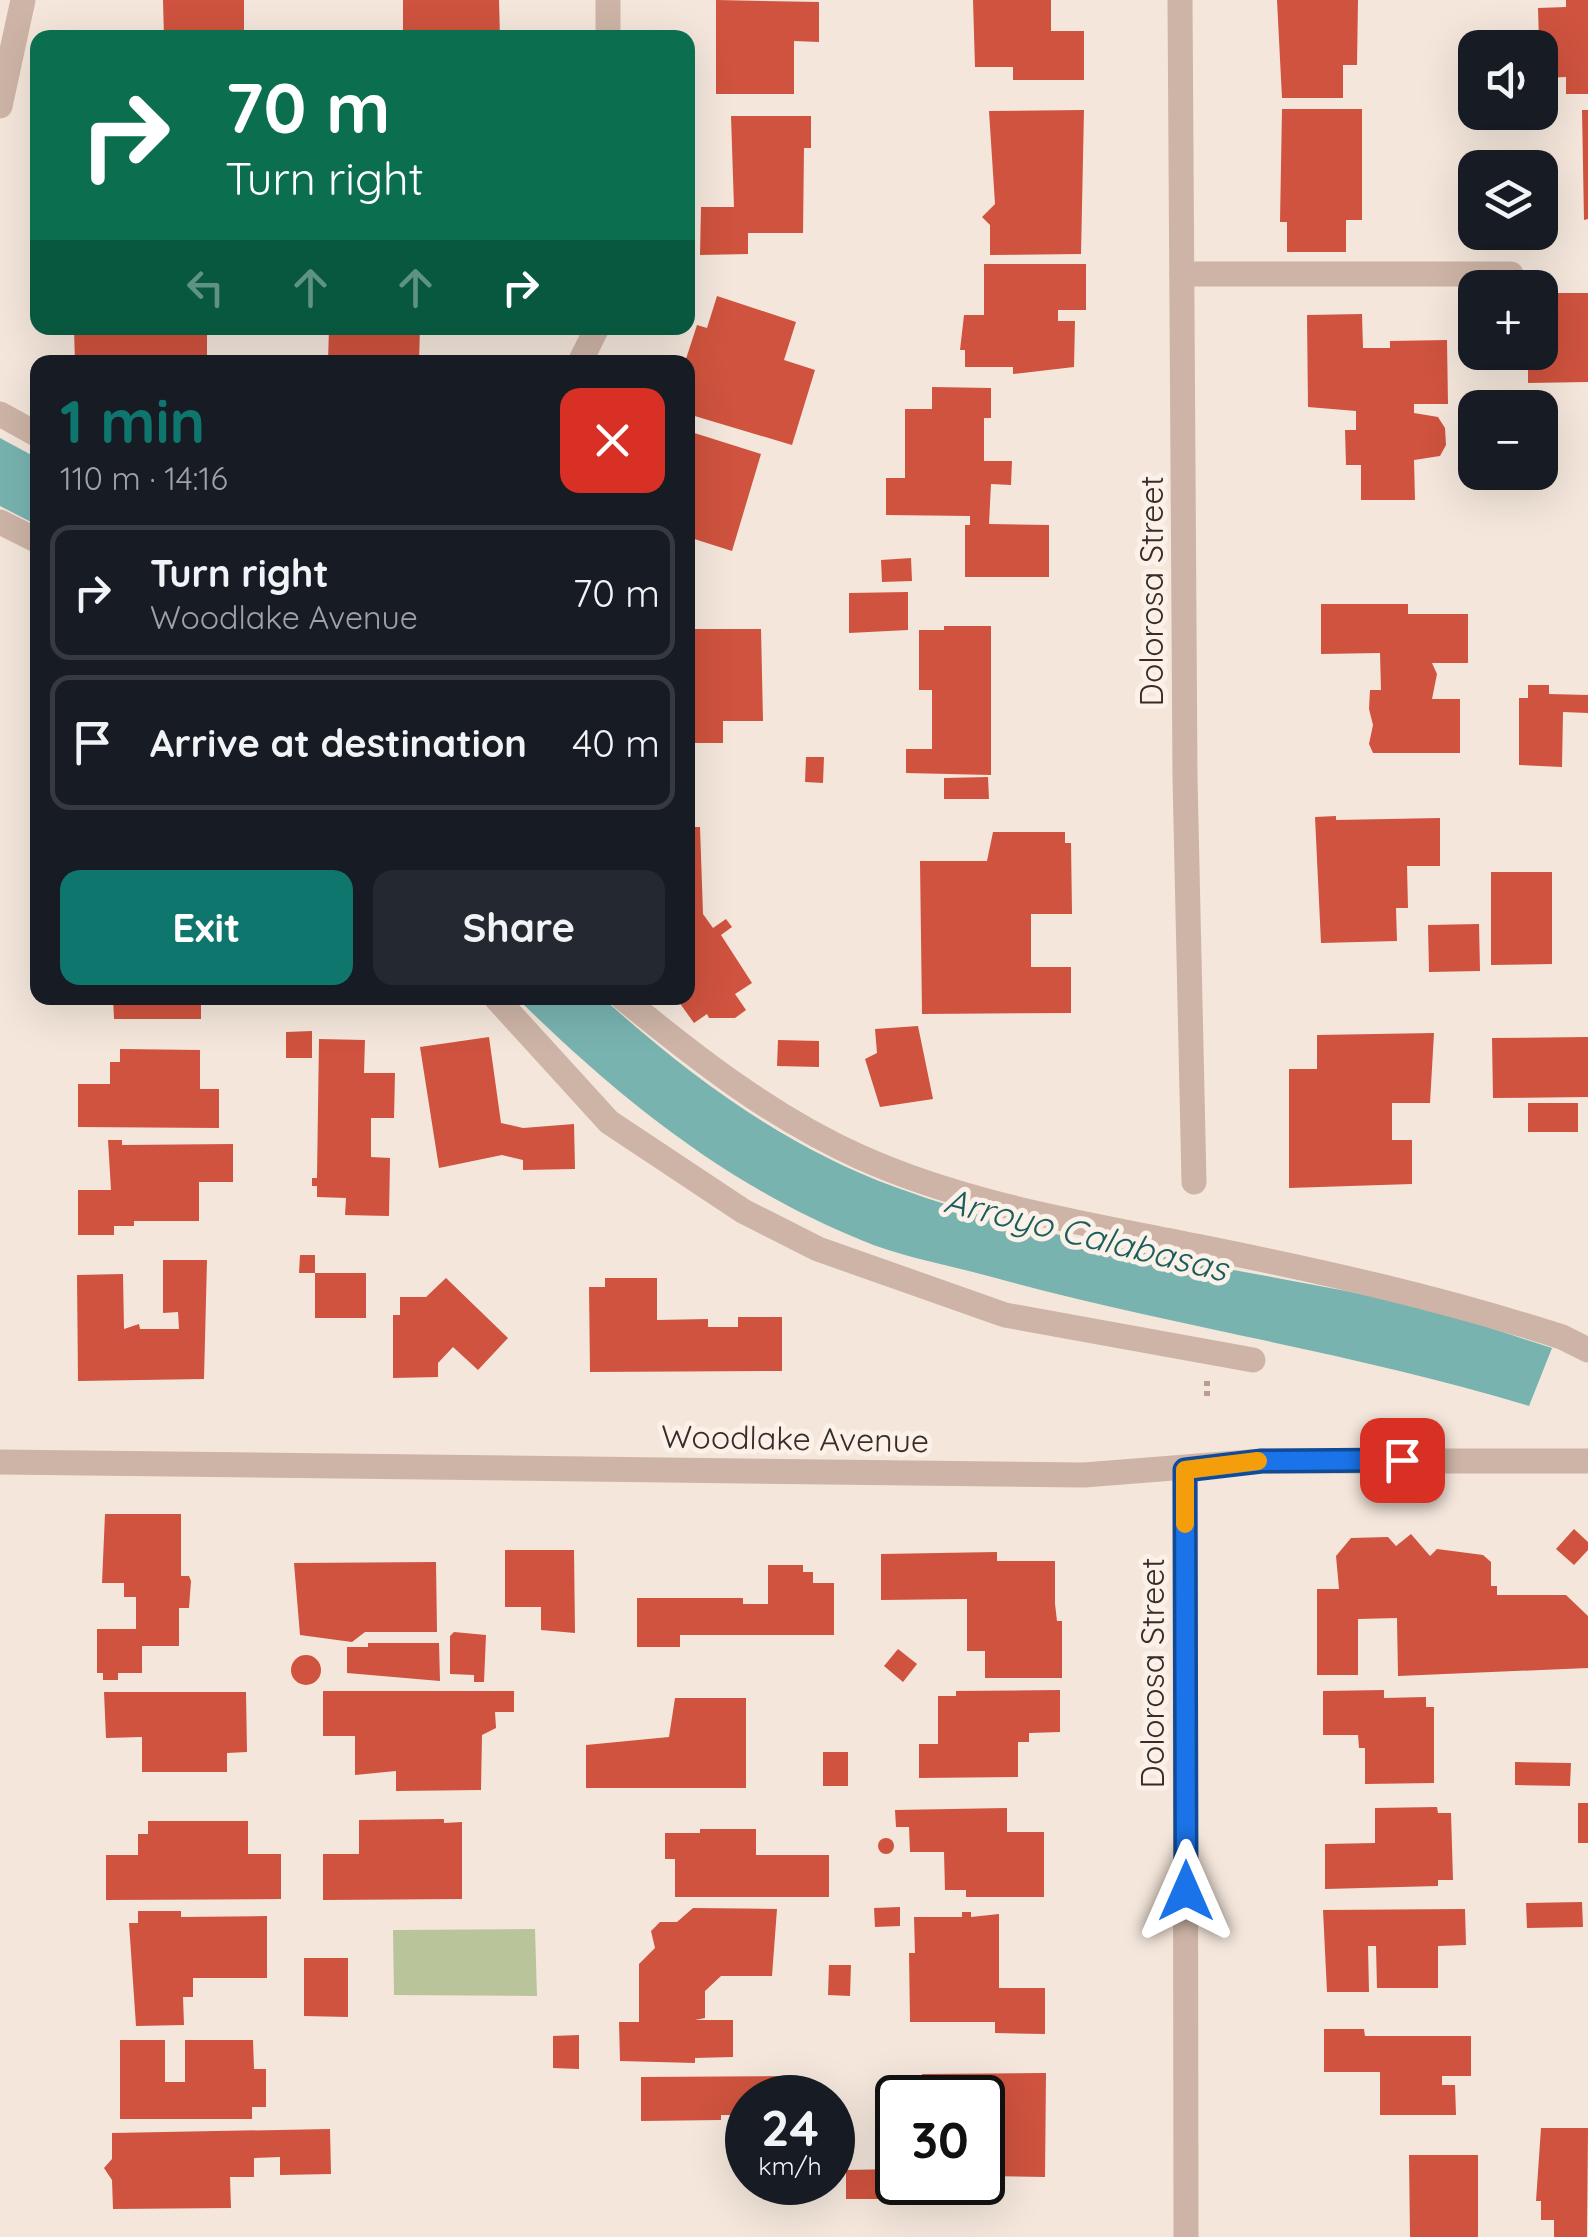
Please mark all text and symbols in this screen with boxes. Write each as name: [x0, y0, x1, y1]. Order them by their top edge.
map controls: [1458, 30, 1558, 490]
button: sound: [1458, 30, 1558, 130]
text: 70 m: [225, 63, 391, 151]
icon: right: [60, 70, 190, 200]
text: Turn right: [225, 150, 424, 206]
button: layers: [1458, 150, 1558, 250]
icon: left: [178, 260, 233, 315]
icon: ahead: [283, 260, 338, 315]
icon: ahead: [388, 260, 443, 315]
icon: right: [493, 260, 548, 315]
button: +: [1458, 270, 1558, 370]
text: 1 min: [60, 383, 205, 458]
button: close: [560, 388, 665, 493]
button: −: [1458, 390, 1558, 490]
text: 110 m · 14:16: [60, 458, 228, 498]
street label: Dolorosa Street: [1131, 476, 1171, 706]
text: Turn right: [150, 549, 329, 597]
icon: right: [65, 565, 120, 620]
text: 70 m: [573, 569, 660, 617]
text: Woodlake Avenue: [150, 597, 418, 637]
icon: arrive: [65, 715, 120, 770]
text: Arrive at destination: [150, 719, 527, 767]
text: 40 m: [572, 719, 660, 767]
button: Exit: [60, 870, 353, 985]
button: Share: [373, 870, 665, 985]
water label: Arroyo Calabasas: [940, 1178, 1235, 1291]
street label: Woodlake Avenue: [661, 1416, 929, 1460]
pin: [1360, 1418, 1445, 1503]
icon: arrive: [1375, 1433, 1430, 1488]
street label: Dolorosa Street: [1132, 1558, 1172, 1788]
position arrow: [1134, 1839, 1238, 1943]
speed limit sign: 30: [875, 2075, 1005, 2205]
text: 24: [761, 2096, 819, 2159]
text: km/h: [758, 2150, 822, 2181]

